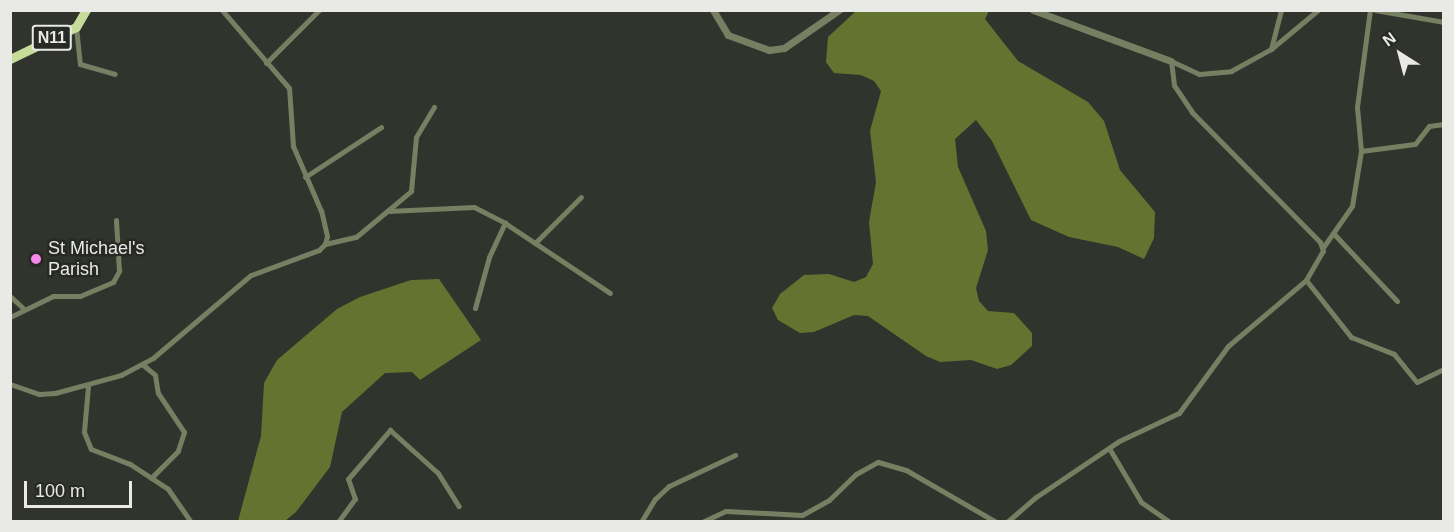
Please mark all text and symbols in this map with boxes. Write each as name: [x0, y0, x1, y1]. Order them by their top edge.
north arrow: [1370, 24, 1430, 84]
road number: N11: [31, 25, 73, 51]
text: N: [1379, 29, 1399, 49]
place label: St Michael's Parish: [48, 238, 144, 280]
marker: St Michael's Parish: [29, 252, 43, 266]
scale bar: [27, 469, 135, 507]
text: 100 m: [35, 481, 85, 501]

